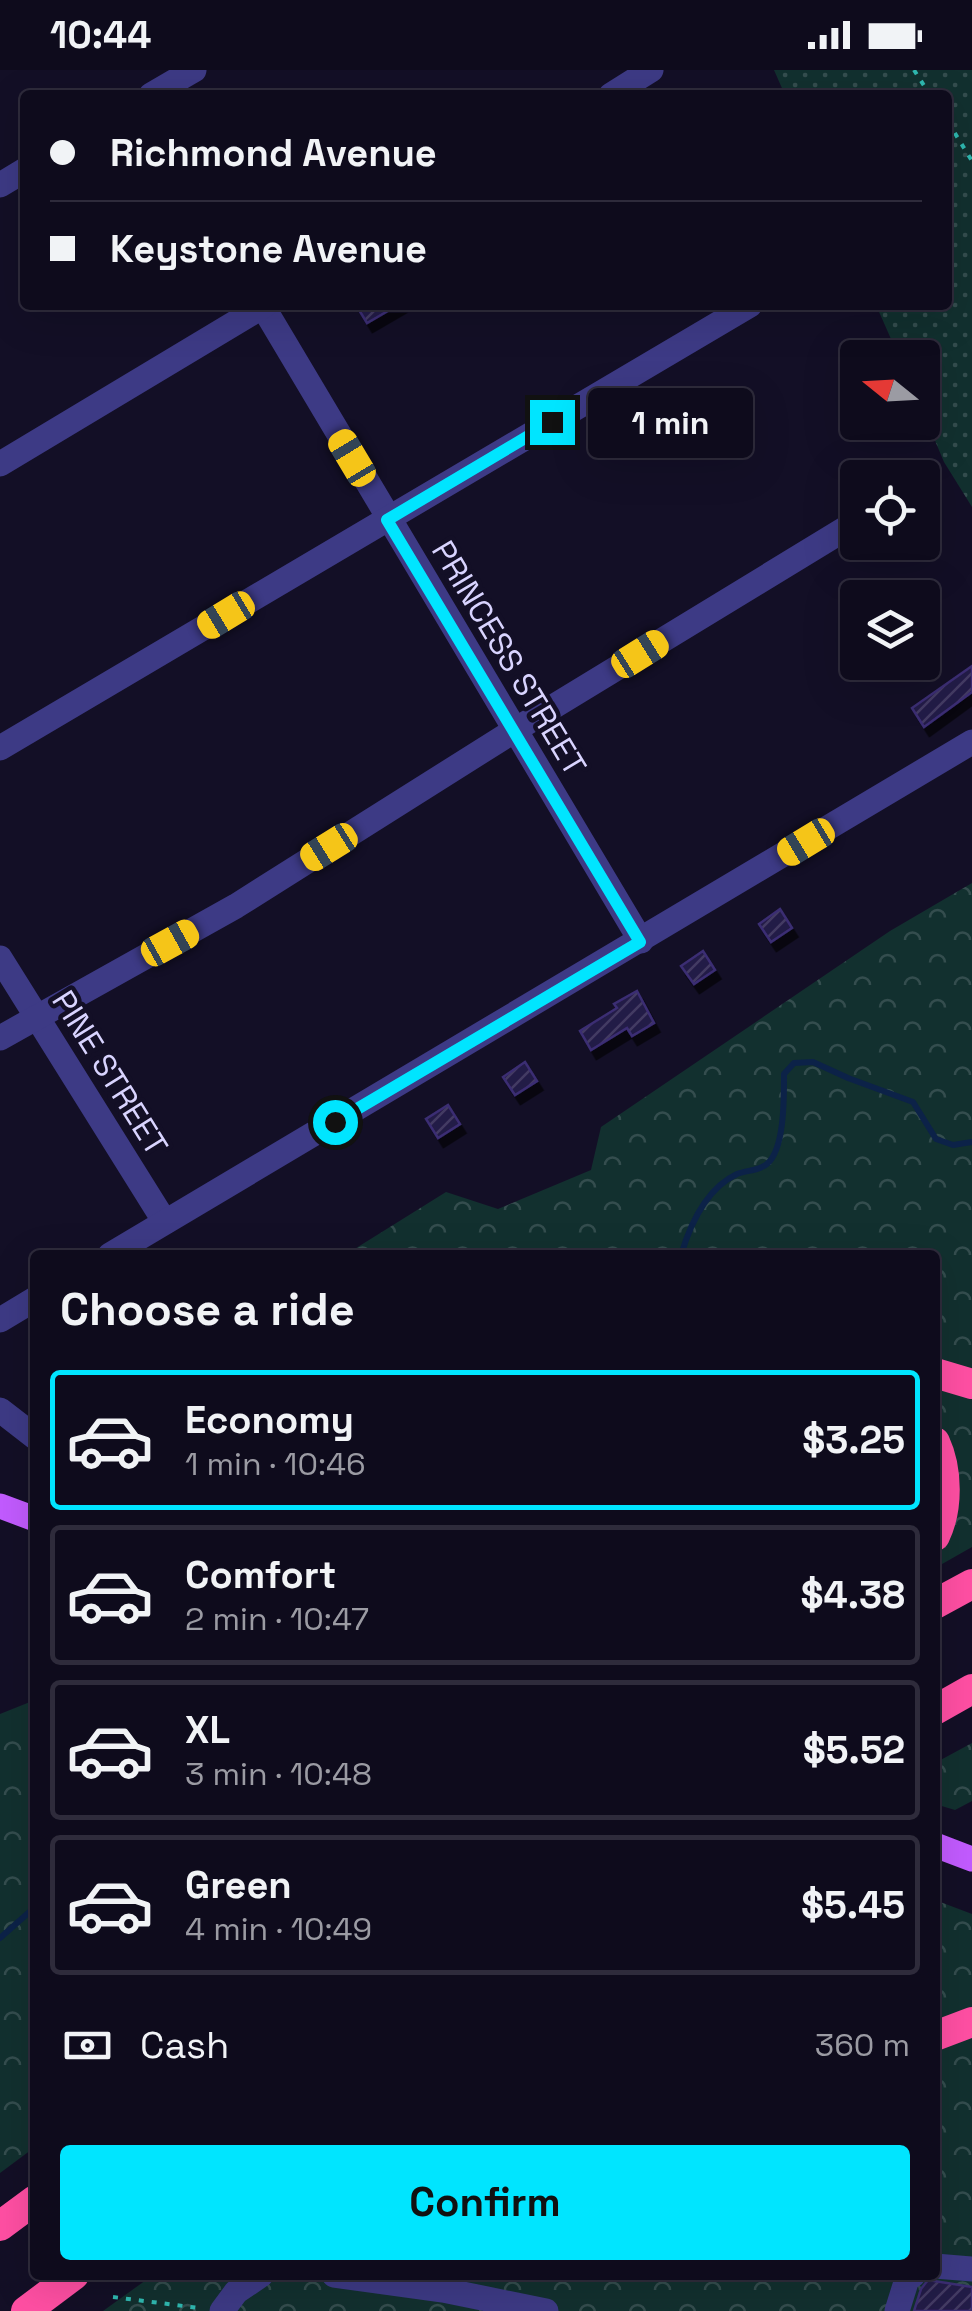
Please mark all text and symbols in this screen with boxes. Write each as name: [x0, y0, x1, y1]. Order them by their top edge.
text: 10:44: [50, 11, 151, 59]
text: Richmond Avenue: [110, 129, 437, 177]
text: Keystone Avenue: [110, 225, 427, 273]
north arrow: [840, 340, 940, 440]
map controls: [840, 340, 940, 680]
callout: 1 min: [587, 387, 752, 457]
route end: [530, 400, 575, 445]
text: 1 min: [631, 403, 710, 443]
car: [324, 425, 380, 491]
button: locate: [840, 460, 940, 560]
street label: PRINCESS STREET: [423, 533, 595, 783]
button: layers: [840, 580, 940, 680]
car: [193, 587, 259, 643]
car: [607, 625, 673, 683]
car: [773, 814, 839, 870]
car: [296, 818, 362, 876]
car: [136, 915, 204, 971]
street label: PINE STREET: [43, 983, 177, 1163]
route start: [313, 1100, 358, 1145]
text: Choose a ride: [60, 1281, 355, 1338]
icon: car: [65, 1395, 155, 1485]
text: Economy: [185, 1396, 354, 1444]
text: $3.25: [802, 1416, 905, 1464]
text: 1 min · 10:46: [185, 1444, 366, 1484]
icon: car: [65, 1550, 155, 1640]
text: Comfort: [185, 1551, 336, 1599]
text: $4.38: [801, 1571, 905, 1619]
text: 2 min · 10:47: [185, 1599, 369, 1639]
icon: car: [65, 1705, 155, 1795]
text: XL: [185, 1706, 230, 1754]
text: $5.52: [803, 1726, 905, 1774]
text: 3 min · 10:48: [185, 1754, 372, 1794]
icon: car: [65, 1860, 155, 1950]
text: Green: [185, 1861, 292, 1909]
text: $5.45: [801, 1881, 905, 1929]
text: 4 min · 10:49: [185, 1909, 372, 1949]
icon: cash: [60, 2018, 115, 2073]
text: Cash: [140, 2021, 229, 2069]
text: 360 m: [815, 2025, 910, 2065]
button: Confirm: [60, 2145, 910, 2260]

